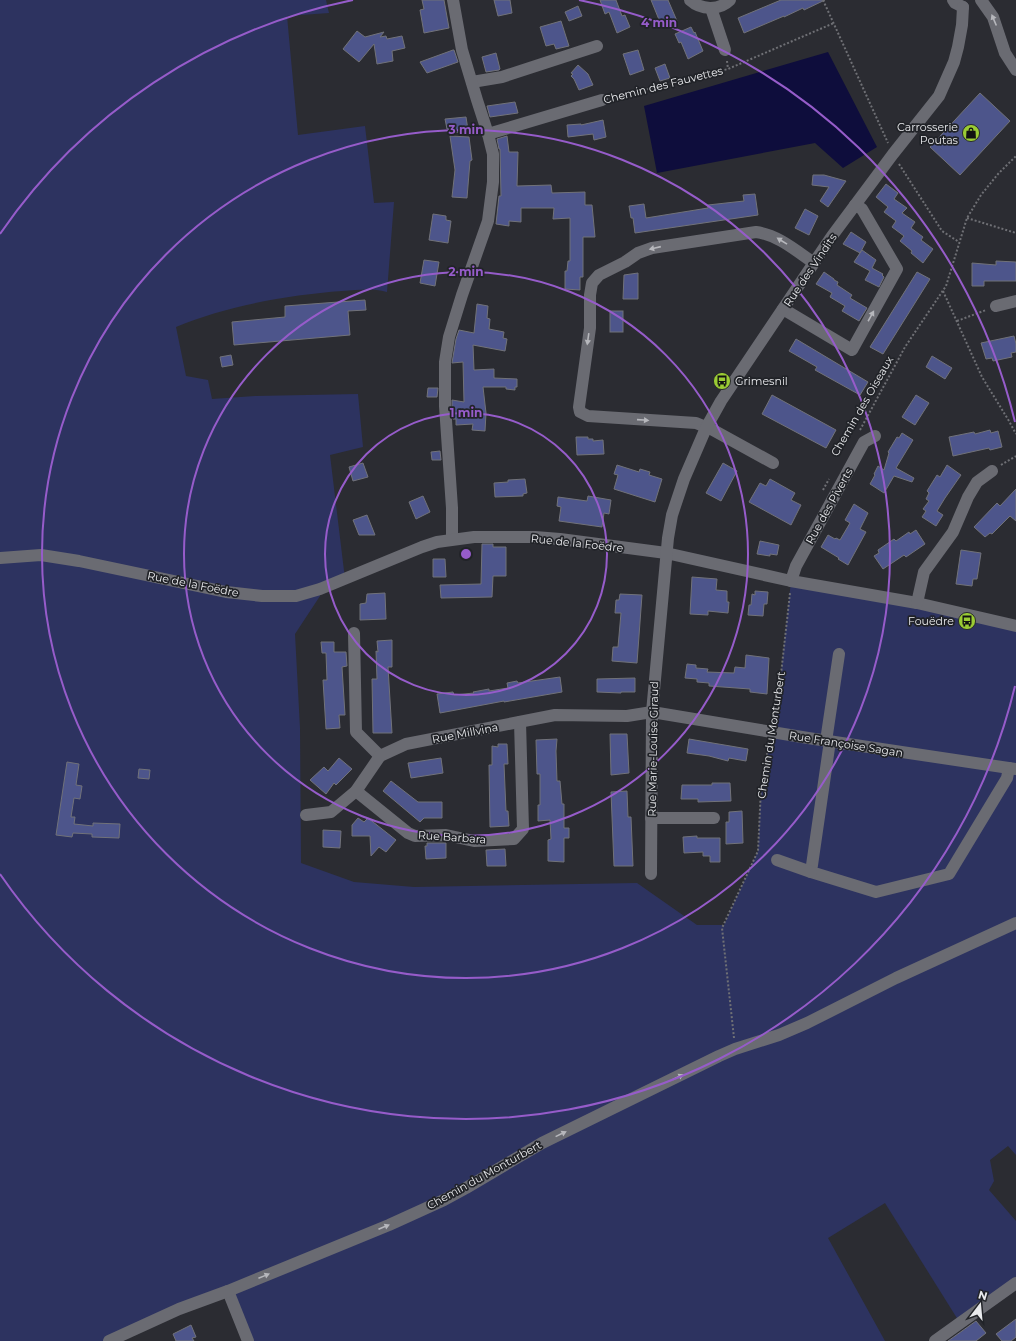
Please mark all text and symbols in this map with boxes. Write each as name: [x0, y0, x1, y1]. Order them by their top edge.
one-way arrow: [991, 14, 997, 26]
text: 4 min: [641, 15, 677, 30]
street label: Chemin des Fauvettes: [602, 63, 725, 107]
place label: Carrosserie Poutas: [897, 120, 959, 147]
text: 3 min: [448, 122, 484, 137]
shop icon: Carrosserie Poutas: [961, 123, 981, 143]
street label: Rue des Vindits: [780, 230, 840, 309]
one-way arrow: [777, 237, 787, 245]
one-way arrow: [649, 245, 661, 251]
text: 2 min: [449, 264, 483, 279]
one-way arrow: [868, 310, 875, 322]
one-way arrow: [585, 333, 591, 345]
street label: Chemin des Oiseaux: [828, 353, 896, 458]
bus stop icon: Grimesnil: [712, 371, 732, 391]
place label: Grimesnil: [735, 374, 788, 388]
text: 1 min: [450, 405, 482, 420]
one-way arrow: [637, 417, 650, 423]
street label: Rue des Piverts: [802, 465, 856, 547]
street label: Rue de la Foëdre: [530, 531, 624, 555]
centre of rings: [459, 547, 473, 561]
street label: Rue de la Foëdre: [146, 568, 240, 600]
bus stop icon: Fouëdre: [957, 611, 977, 631]
place label: Fouëdre: [908, 614, 954, 628]
street label: Chemin du Monturbert: [754, 670, 788, 800]
street label: Rue Marie-Louise Giraud: [645, 681, 661, 817]
street label: Rue Millvina: [431, 720, 499, 746]
street label: Rue Françoise Sagan: [788, 728, 904, 760]
street label: Rue Barbara: [417, 828, 487, 846]
one-way arrow: [672, 1074, 683, 1080]
one-way arrow: [555, 1130, 566, 1137]
street label: Chemin du Monturbert: [424, 1137, 544, 1212]
one-way arrow: [379, 1224, 390, 1230]
one-way arrow: [258, 1273, 270, 1279]
north arrow: [960, 1285, 1000, 1325]
text: N: [977, 1287, 989, 1303]

